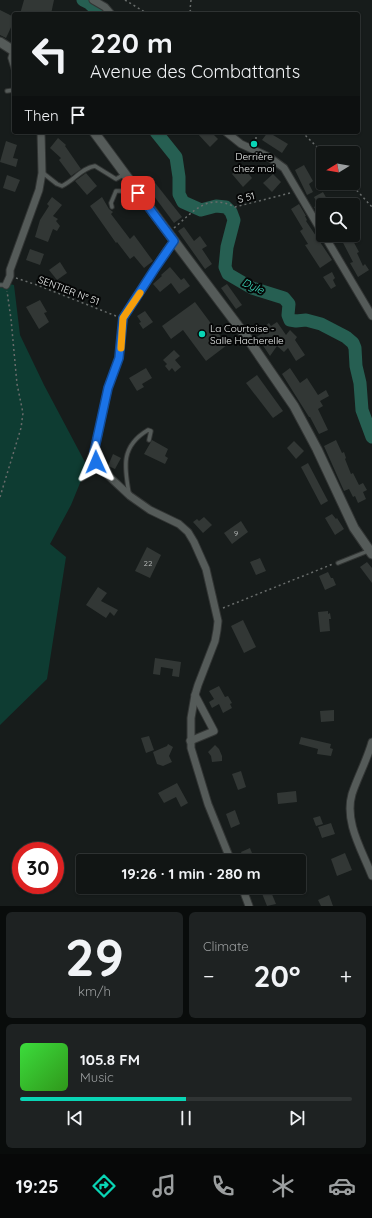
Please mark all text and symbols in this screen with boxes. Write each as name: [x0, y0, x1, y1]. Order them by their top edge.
text: 220 m: [90, 25, 173, 60]
icon: left: [24, 28, 76, 80]
text: Avenue des Combattants: [90, 60, 300, 83]
icon: arrive: [67, 104, 89, 126]
text: Then: [24, 106, 59, 125]
marker: Derrière chez moi: [249, 139, 259, 149]
north arrow: [316, 146, 360, 190]
map controls: [316, 146, 360, 242]
place label: Derrière chez moi: [233, 150, 275, 175]
pin: [121, 176, 155, 210]
icon: arrive: [127, 182, 149, 204]
street label: S 51: [236, 189, 256, 206]
button: search: [316, 198, 360, 242]
street label: SENTIER N° 51: [36, 273, 101, 308]
water label: Dyle: [240, 275, 267, 297]
place label: La Courtoise - Salle Hacherelle: [210, 322, 284, 347]
marker: La Courtoise - Salle Hacherelle: [197, 329, 207, 339]
position arrow: [75, 441, 117, 483]
house number: 9: [234, 528, 239, 538]
house number: 22: [144, 558, 153, 568]
speed limit sign: 30: [12, 842, 64, 894]
text: 19:26 · 1 min · 280 m: [121, 864, 261, 883]
text: 29: [65, 924, 124, 989]
text: Climate: [203, 938, 249, 954]
text: 20°: [253, 957, 301, 995]
text: −: [203, 962, 214, 990]
text: +: [340, 962, 352, 990]
text: km/h: [78, 983, 111, 999]
text: 105.8 FM: [80, 1050, 140, 1069]
text: Music: [80, 1069, 114, 1085]
icon: previous: [64, 1107, 86, 1129]
icon: pause: [175, 1107, 197, 1129]
icon: next: [286, 1107, 308, 1129]
icon: directions: [90, 1172, 118, 1200]
icon: music: [150, 1172, 178, 1200]
icon: phone: [209, 1172, 237, 1200]
icon: climate: [269, 1172, 297, 1200]
icon: car: [328, 1172, 356, 1200]
text: 19:25: [16, 1175, 59, 1198]

